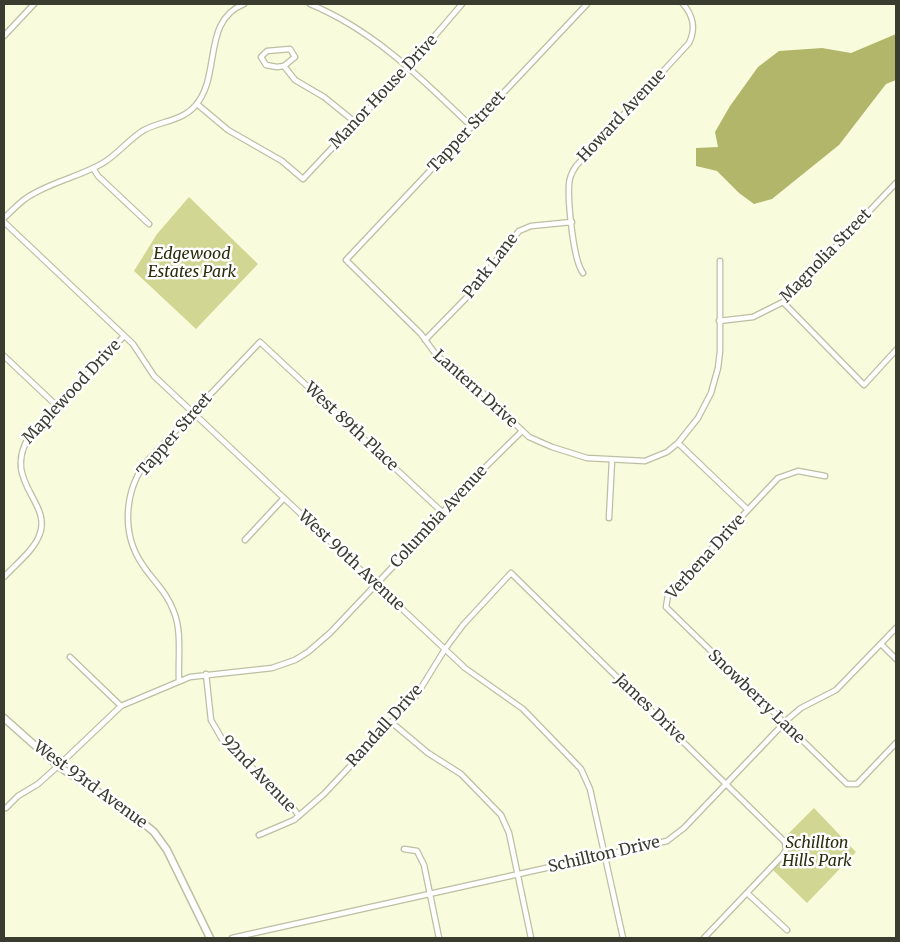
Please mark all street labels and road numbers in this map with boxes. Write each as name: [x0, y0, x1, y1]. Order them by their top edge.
street label: Manor House Drive: [326, 31, 442, 153]
street label: Howard Avenue: [574, 65, 670, 167]
street label: Tapper Street: [424, 87, 510, 177]
street label: Magnolia Street: [777, 205, 875, 307]
street label: Park Lane: [460, 230, 522, 302]
street label: Maplewood Drive: [19, 336, 125, 448]
street label: Lantern Drive: [429, 346, 521, 432]
street label: West 89th Place: [300, 379, 402, 475]
street label: Tapper Street: [133, 389, 217, 481]
street label: Columbia Avenue: [387, 462, 491, 572]
street label: West 90th Avenue: [294, 507, 408, 615]
street label: Verbena Drive: [663, 510, 749, 604]
street label: Snowberry Lane: [704, 646, 808, 748]
street label: James Drive: [610, 670, 690, 748]
street label: Randall Drive: [343, 681, 427, 771]
street label: 92nd Avenue: [217, 732, 299, 816]
street label: West 93rd Avenue: [29, 737, 151, 833]
street label: Schillton Drive: [546, 833, 662, 877]

